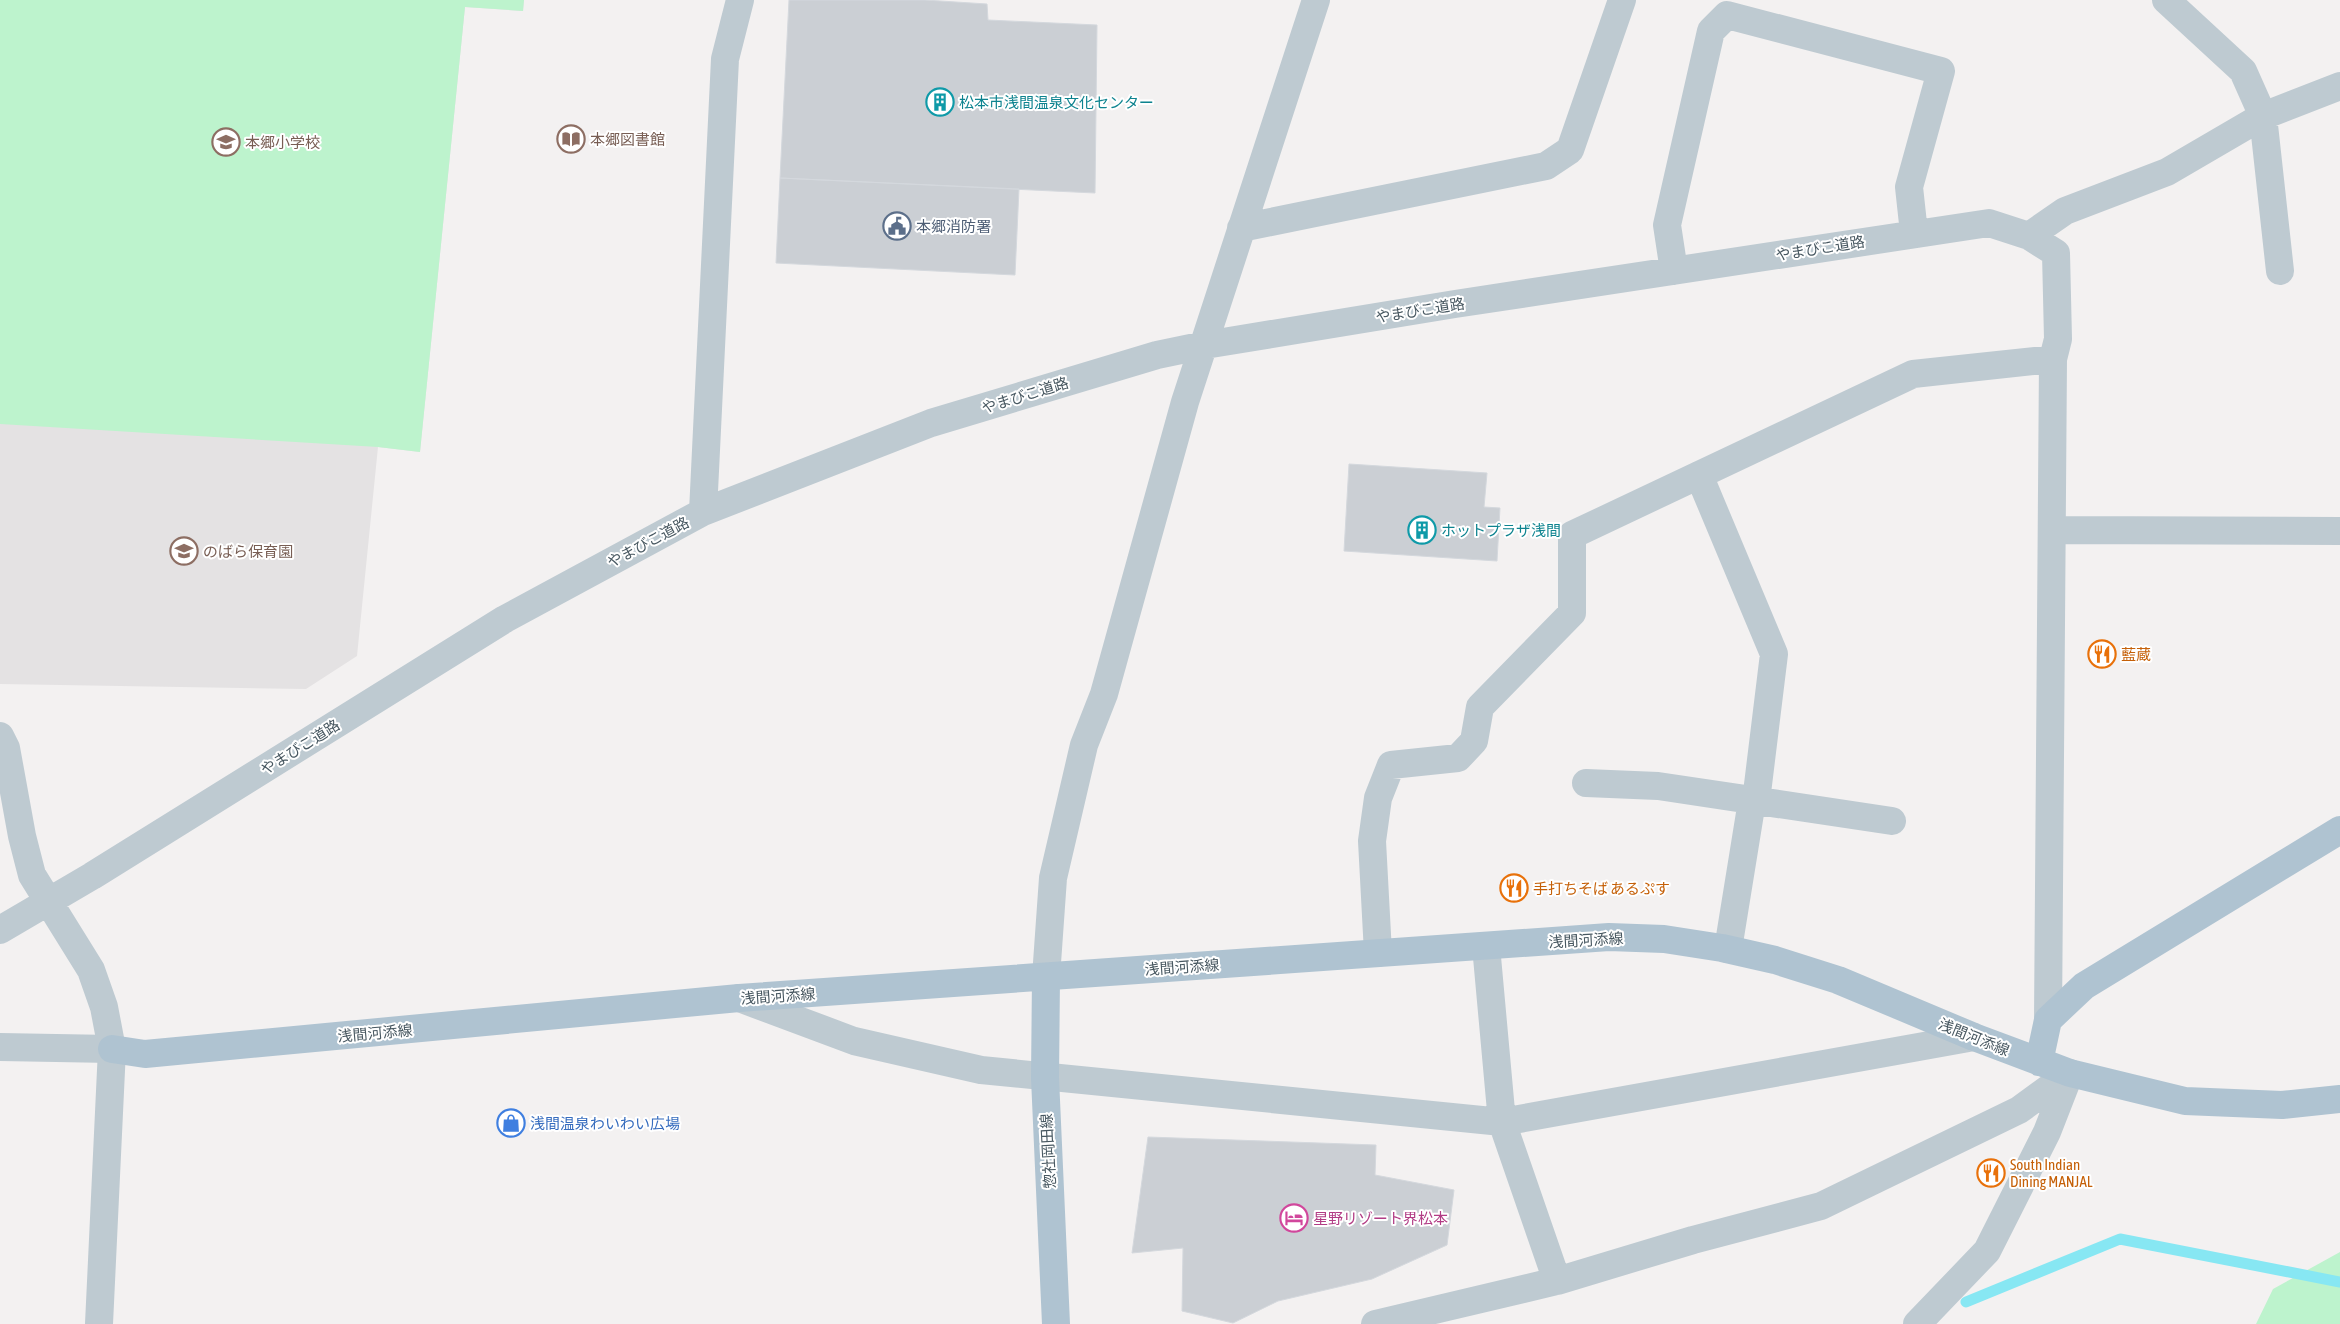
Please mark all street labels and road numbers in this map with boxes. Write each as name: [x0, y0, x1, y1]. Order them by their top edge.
street label: やまびこ道路: [1774, 233, 1866, 263]
street label: やまびこ道路: [1374, 295, 1466, 325]
street label: やまびこ道路: [979, 374, 1071, 416]
street label: やまびこ道路: [604, 513, 692, 571]
street label: やまびこ道路: [257, 716, 343, 778]
street label: 浅間河添線: [1548, 930, 1624, 950]
street label: 浅間河添線: [1144, 956, 1220, 978]
street label: 浅間河添線: [740, 985, 816, 1007]
street label: 浅間河添線: [1936, 1015, 2012, 1059]
street label: 浅間河添線: [337, 1021, 413, 1045]
street label: 惣社岡田線: [1038, 1113, 1058, 1189]

